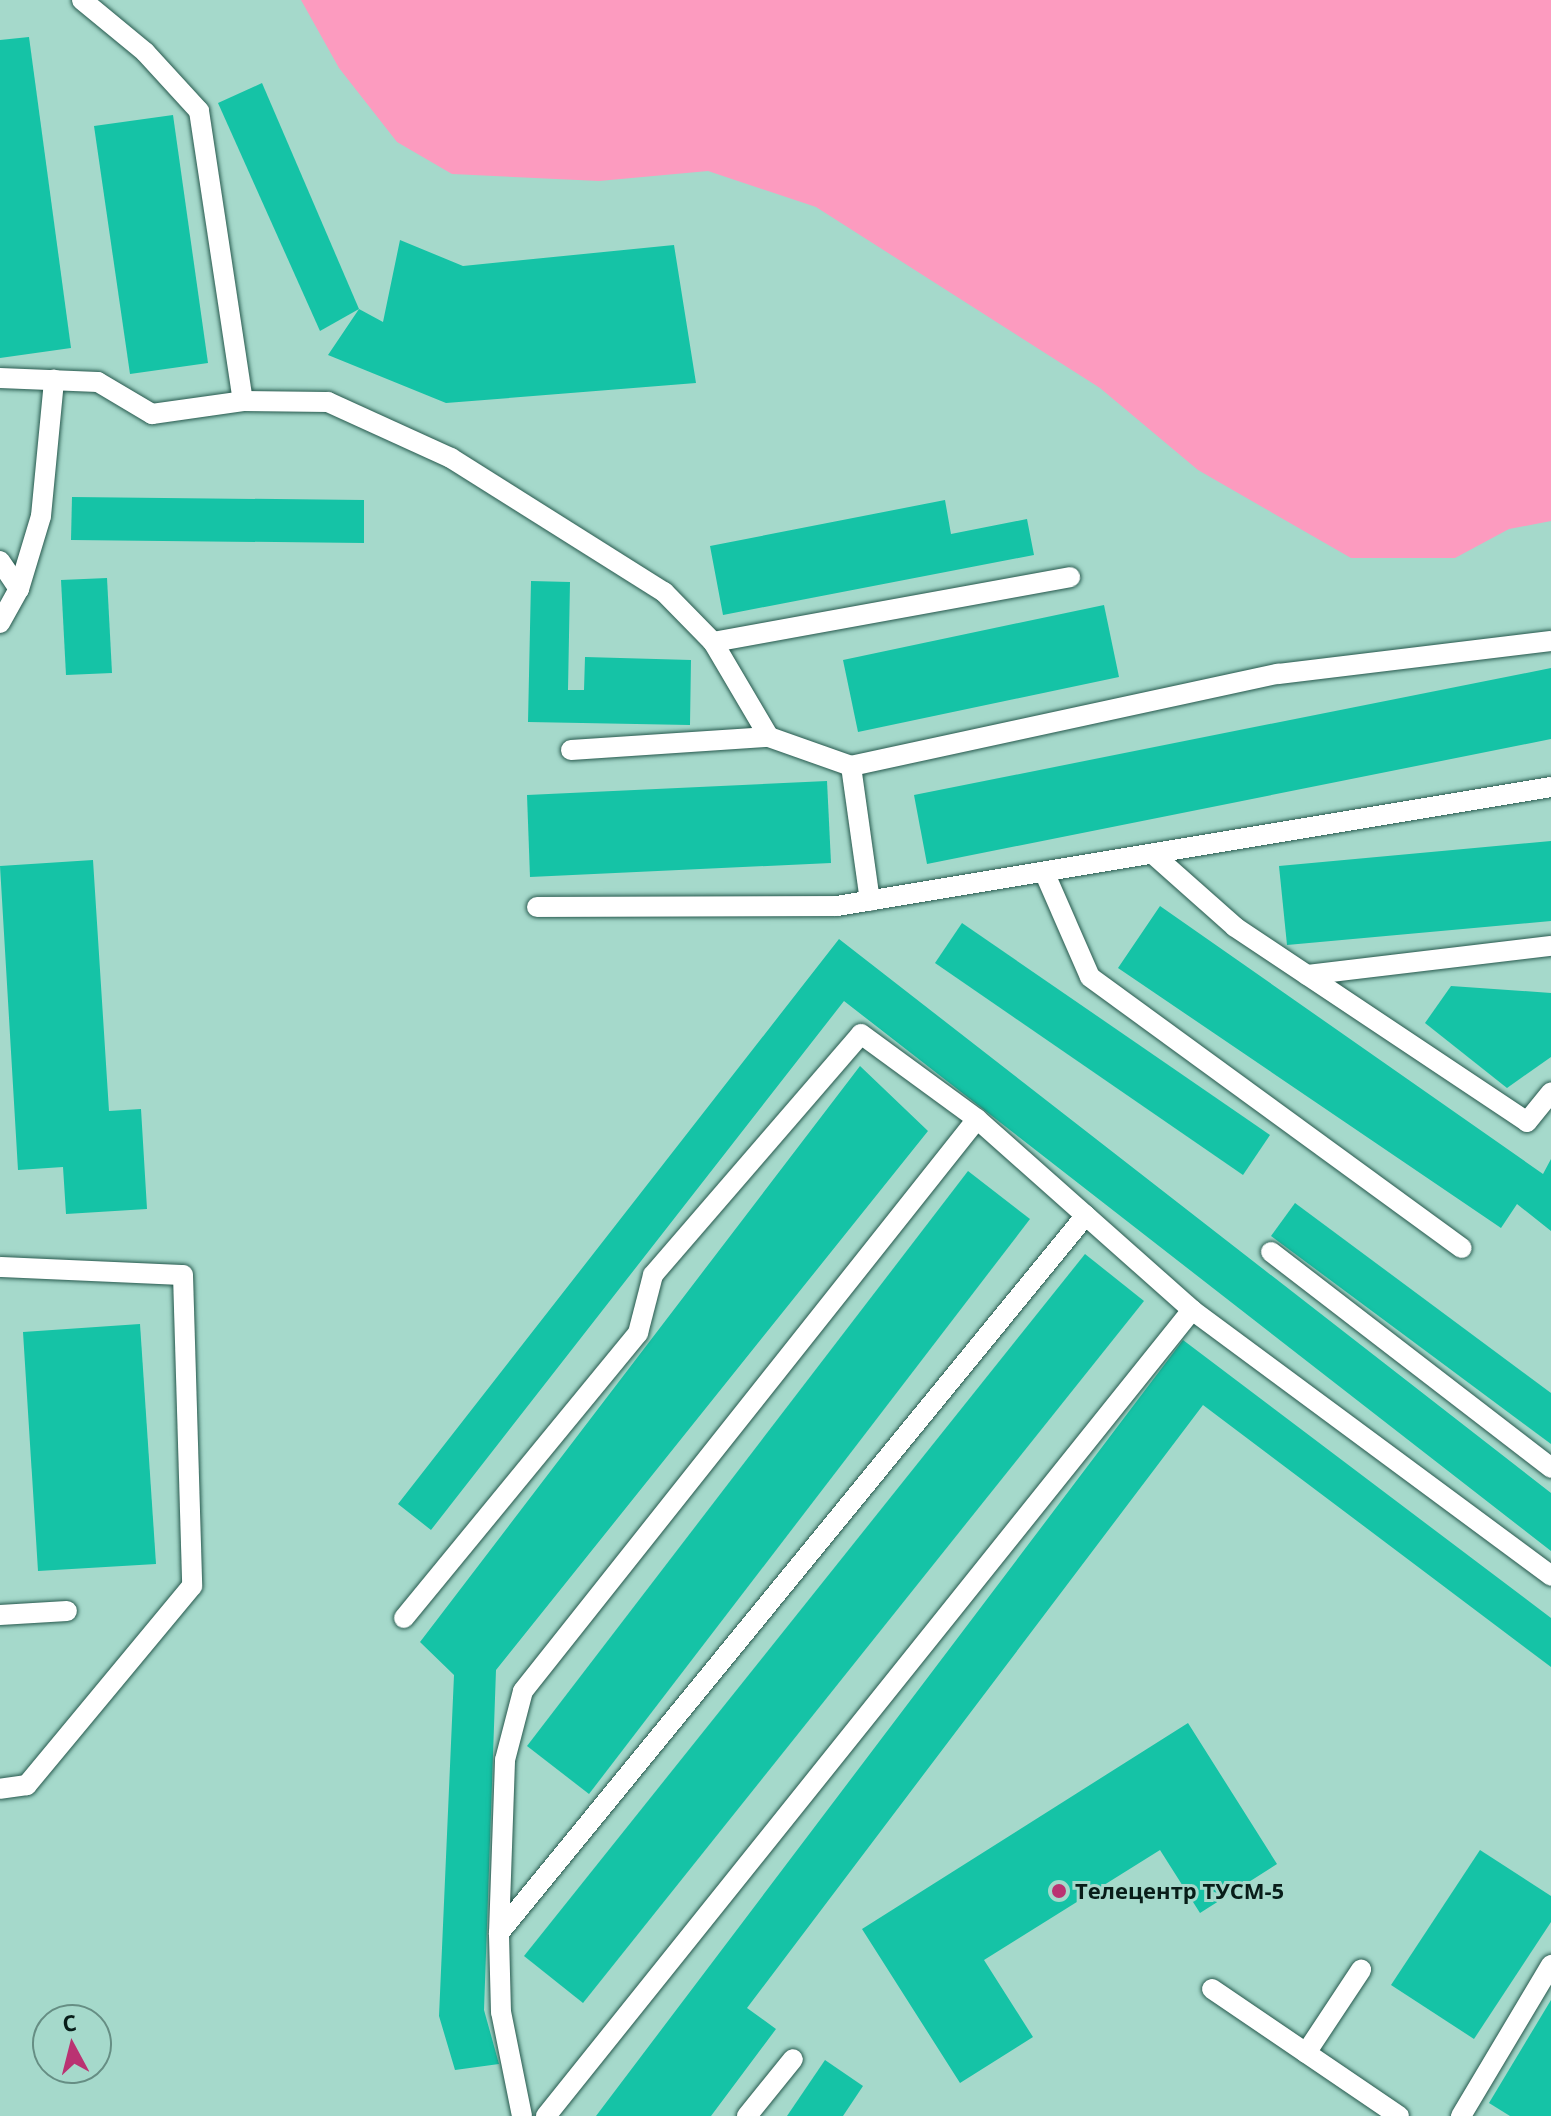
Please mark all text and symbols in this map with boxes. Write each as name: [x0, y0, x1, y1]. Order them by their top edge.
place label: Телецентр ТУСМ-5: [1075, 1878, 1284, 1904]
marker: Телецентр ТУСМ-5: [1050, 1882, 1068, 1900]
north arrow: [32, 2004, 112, 2084]
text: С: [61, 2006, 78, 2038]

